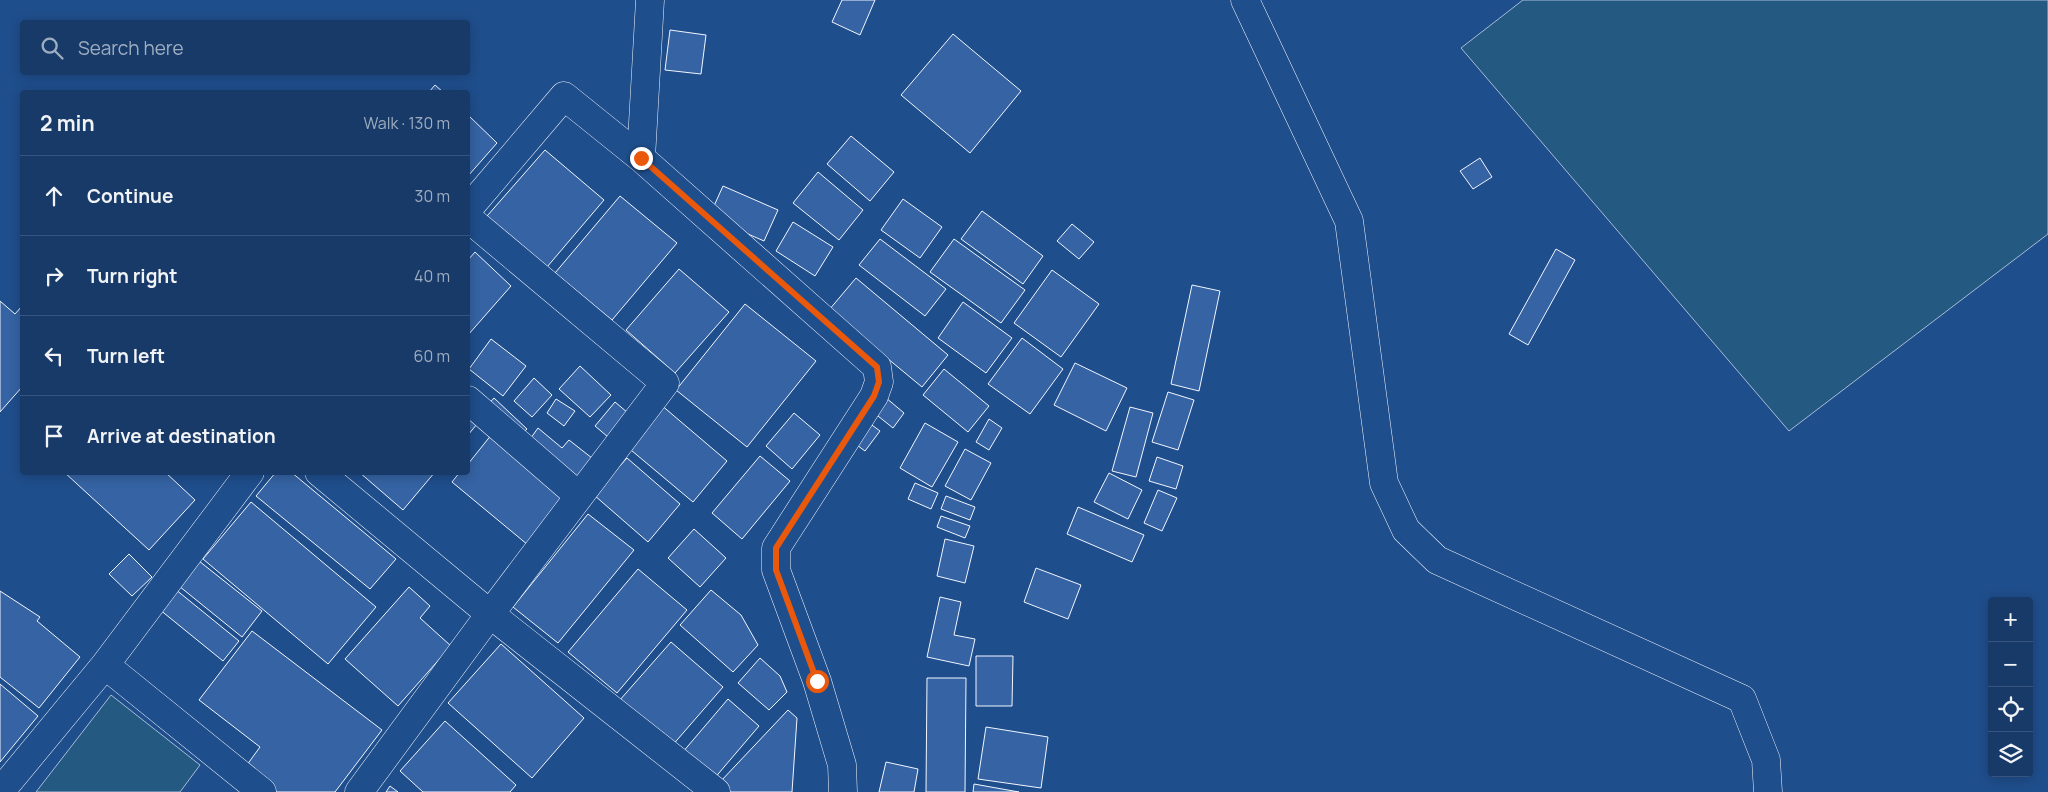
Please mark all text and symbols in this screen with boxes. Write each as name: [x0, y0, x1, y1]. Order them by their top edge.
search box: [20, 20, 470, 75]
icon: search: [38, 34, 66, 62]
text: Search here: [78, 35, 184, 61]
text: 2 min: [40, 109, 95, 137]
text: Walk · 130 m: [364, 112, 450, 134]
route end: [630, 147, 653, 170]
icon: ahead: [40, 182, 68, 210]
text: Continue: [87, 183, 173, 209]
text: 30 m: [415, 185, 450, 207]
icon: right: [40, 262, 68, 290]
text: Turn right: [87, 263, 177, 289]
text: 40 m: [414, 265, 450, 287]
icon: left: [40, 342, 68, 370]
text: Turn left: [87, 343, 165, 369]
text: 60 m: [414, 345, 450, 367]
icon: arrive: [40, 422, 68, 450]
text: Arrive at destination: [87, 423, 276, 449]
map controls: [1988, 597, 2033, 777]
button: +: [1988, 597, 2033, 642]
button: −: [1988, 642, 2033, 687]
route start: [806, 670, 829, 693]
button: locate: [1988, 687, 2033, 732]
button: layers: [1988, 732, 2033, 777]

